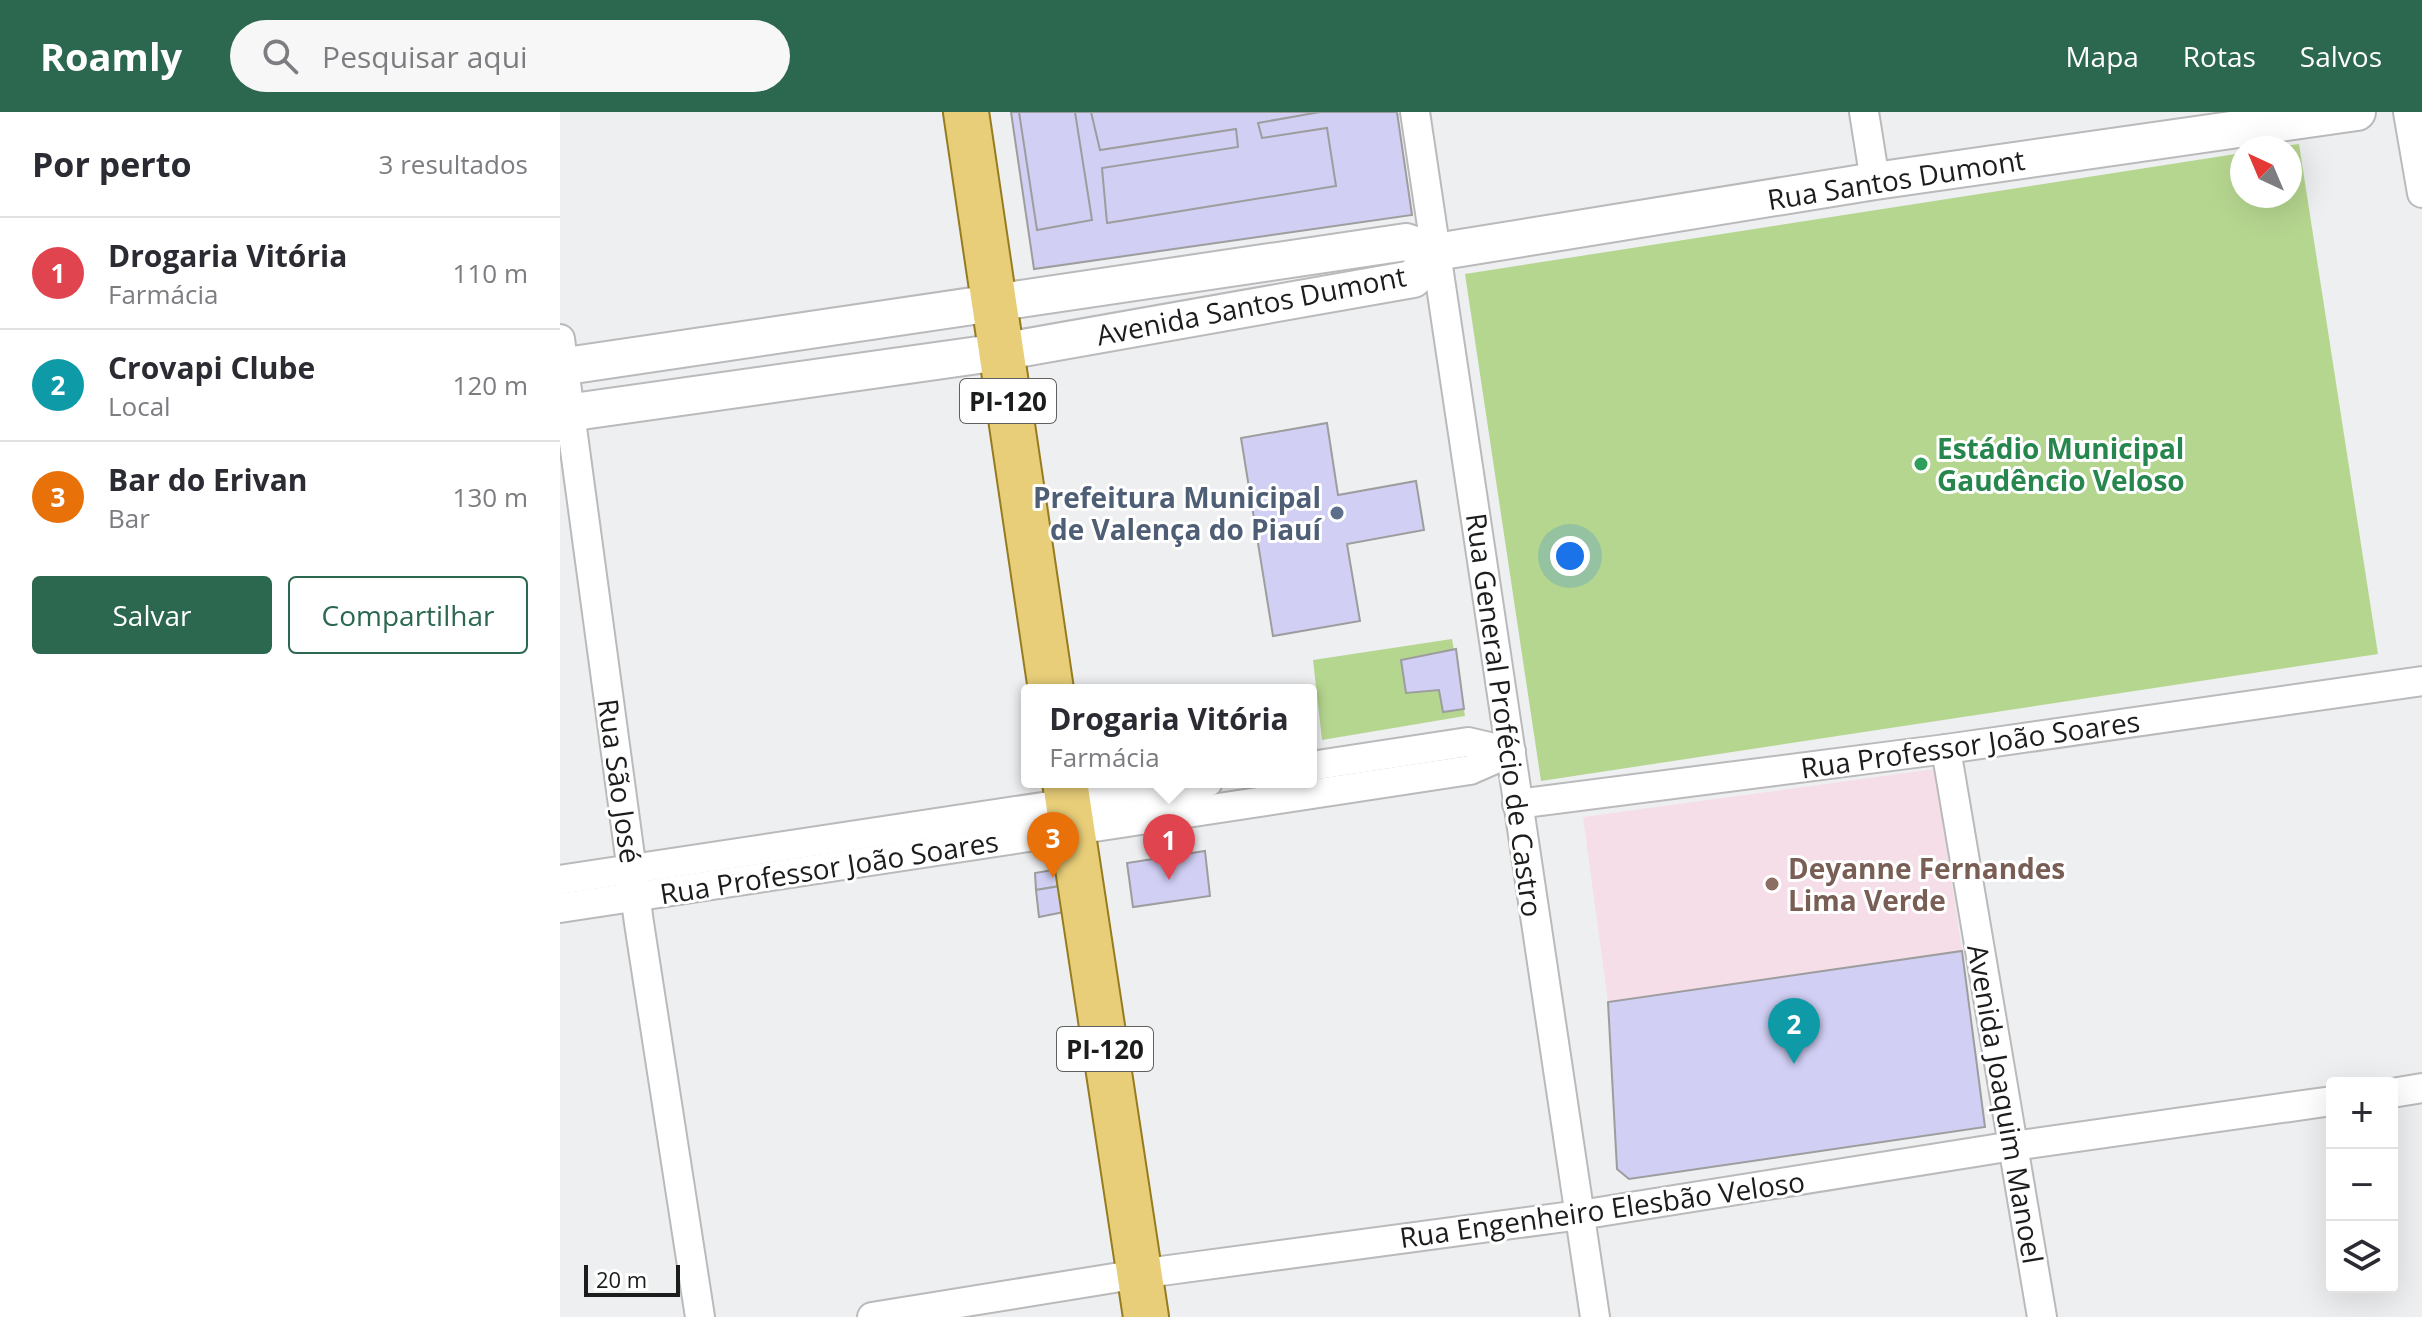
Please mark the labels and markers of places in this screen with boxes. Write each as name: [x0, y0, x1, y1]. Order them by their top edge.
place label: Estádio Municipal Gaudêncio Veloso: [1937, 429, 2185, 499]
marker: Estádio Municipal Gaudêncio Veloso: [1912, 455, 1930, 473]
place label: Prefeitura Municipal de Valença do Piauí: [1033, 478, 1322, 548]
marker: Prefeitura Municipal de Valença do Piauí: [1328, 504, 1346, 522]
pin: 3: [1027, 812, 1079, 878]
pin: 1: [1143, 814, 1195, 880]
place label: Deyanne Fernandes Lima Verde: [1788, 849, 2065, 919]
marker: Deyanne Fernandes Lima Verde: [1763, 875, 1781, 893]
pin: 2: [1768, 998, 1820, 1064]

